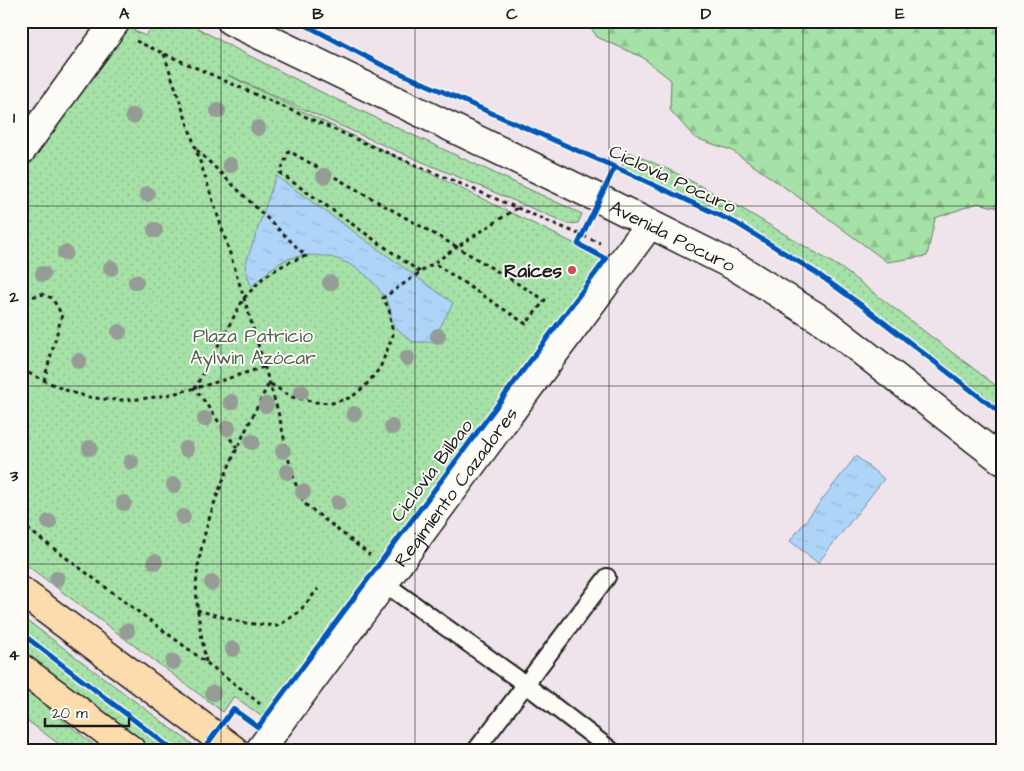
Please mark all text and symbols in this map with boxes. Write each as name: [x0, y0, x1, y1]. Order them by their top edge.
text: A: [119, 3, 130, 25]
text: B: [312, 3, 324, 25]
text: C: [506, 3, 518, 25]
text: D: [701, 3, 712, 25]
text: E: [895, 3, 905, 25]
text: 1: [13, 107, 16, 129]
street label: Ciclovía Pocuro: [604, 138, 741, 221]
street label: Avenida Pocuro: [605, 194, 740, 280]
place label: Raíces: [504, 258, 562, 285]
marker: Raíces: [566, 264, 578, 276]
text: 2: [8, 286, 19, 308]
park label: Plaza Patricio Aylwin Azócar: [190, 323, 316, 373]
street label: Regimiento Cazadores: [388, 402, 525, 573]
street label: Ciclovía Bilbao: [385, 414, 480, 528]
text: 3: [9, 465, 19, 487]
text: 4: [9, 644, 20, 666]
scale bar: [45, 696, 129, 728]
text: 20 m: [52, 703, 88, 724]

